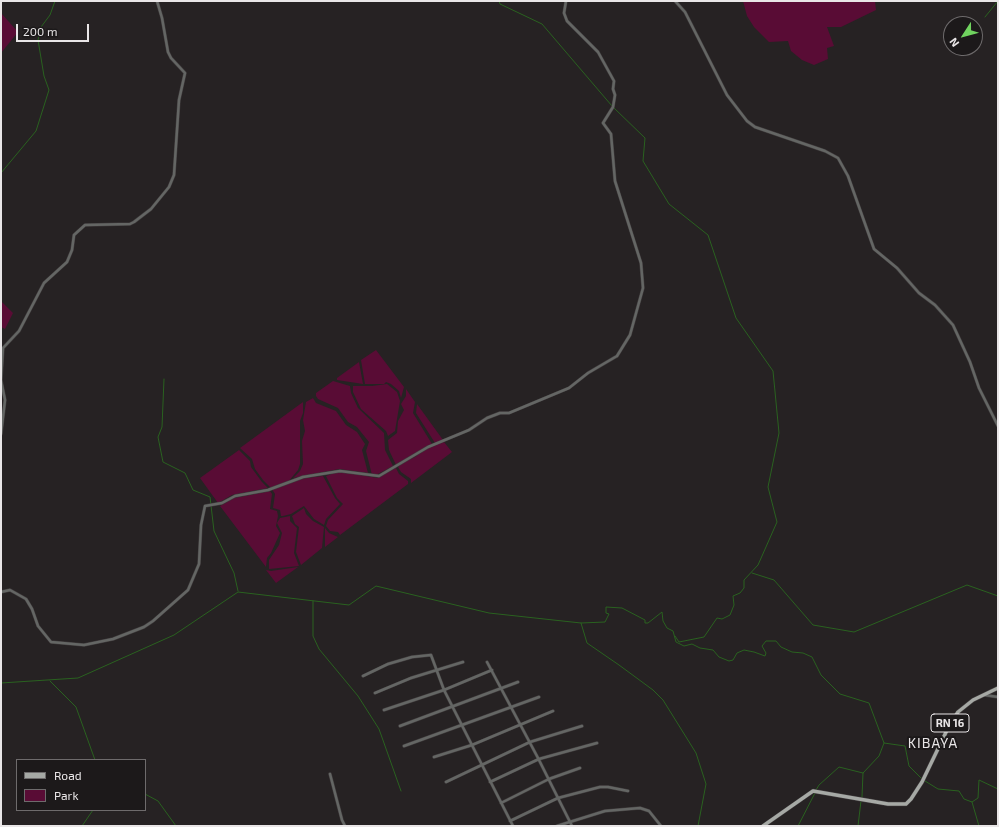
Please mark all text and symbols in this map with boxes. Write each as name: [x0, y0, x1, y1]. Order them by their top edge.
scale bar: [18, 16, 91, 42]
north arrow: [943, 16, 983, 56]
text: 200 m: [23, 24, 57, 38]
text: N: [946, 36, 961, 50]
road number: RN 16: [931, 714, 969, 732]
district label: KIBAYA: [908, 735, 958, 751]
legend: [16, 759, 146, 811]
text: Road: [54, 768, 82, 782]
text: Park: [54, 788, 79, 802]

